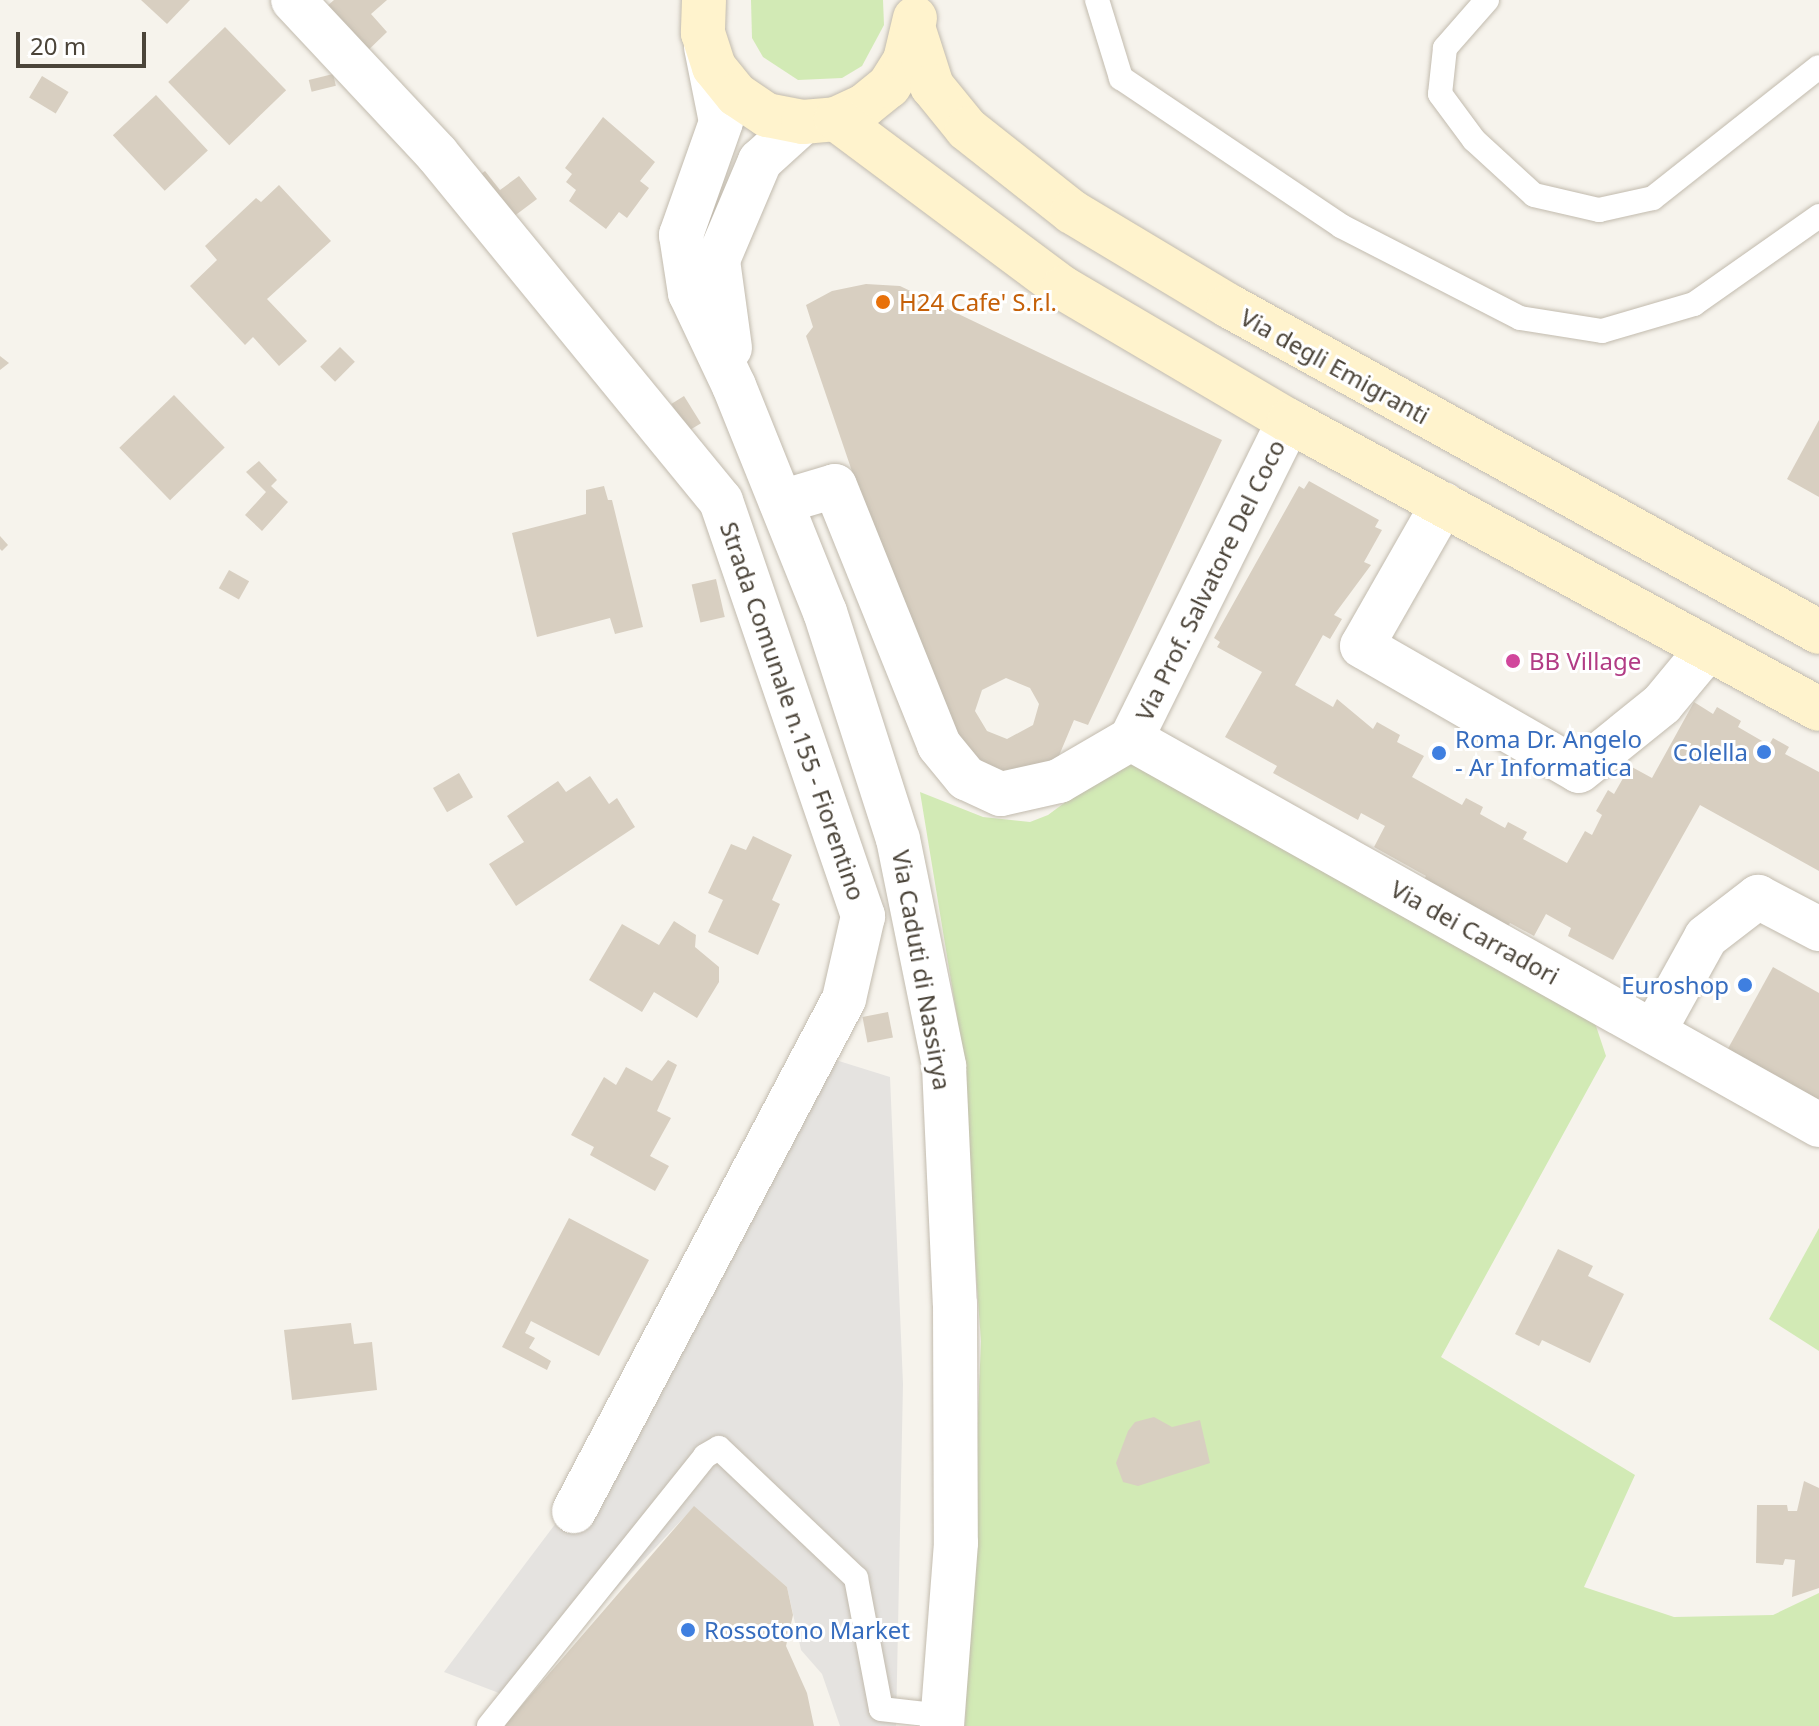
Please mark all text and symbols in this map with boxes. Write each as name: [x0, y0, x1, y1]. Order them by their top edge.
scale bar: [20, 16, 150, 66]
text: 20 m: [30, 29, 86, 62]
place label: H24 Cafe' S.r.l.: [899, 288, 1057, 316]
marker: H24 Cafe' S.r.l.: [874, 293, 892, 311]
street label: Via degli Emigranti: [1236, 302, 1434, 430]
street label: Via Prof. Salvatore Del Coco: [1129, 435, 1291, 725]
street label: Strada Comunale n.155 - Fiorentino: [715, 518, 871, 904]
place label: BB Village: [1529, 647, 1641, 675]
marker: BB Village: [1504, 652, 1522, 670]
place label: Roma Dr. Angelo - Ar Informatica: [1455, 725, 1642, 781]
place label: Colella: [1673, 738, 1748, 766]
marker: Colella: [1755, 743, 1773, 761]
marker: Roma Dr. Angelo - Ar Informatica: [1430, 744, 1448, 762]
street label: Via Caduti di Nassirya: [887, 848, 957, 1092]
street label: Via dei Carradori: [1386, 874, 1564, 990]
place label: Euroshop: [1621, 971, 1729, 999]
marker: Euroshop: [1736, 976, 1754, 994]
place label: Rossotono Market: [704, 1616, 910, 1644]
marker: Rossotono Market: [679, 1621, 697, 1639]

